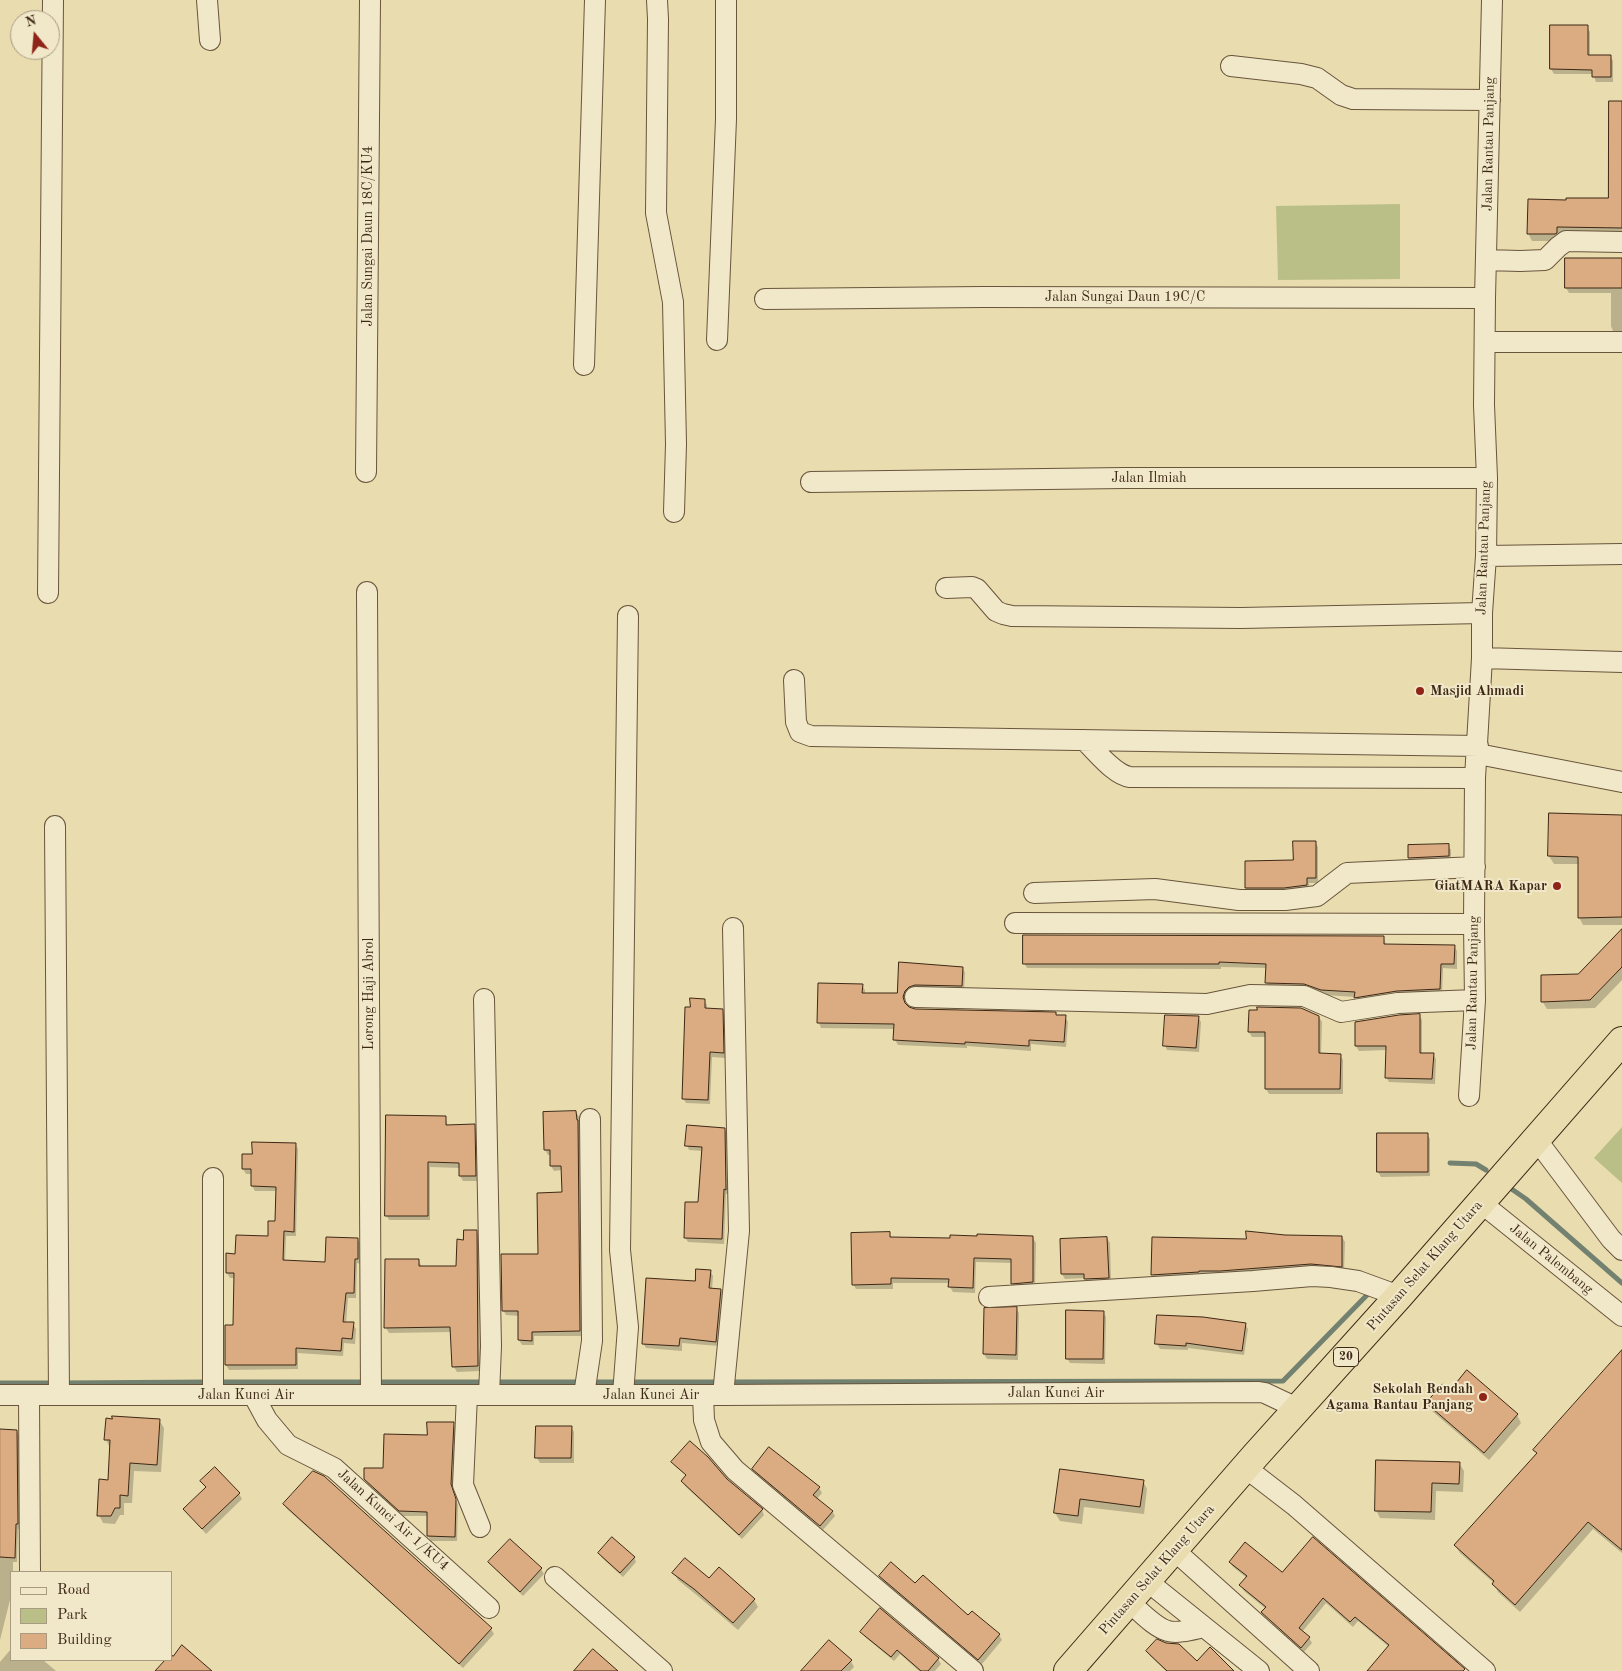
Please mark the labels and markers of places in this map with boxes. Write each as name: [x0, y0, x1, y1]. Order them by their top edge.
place label: Masjid Ahmadi: [1430, 683, 1524, 699]
marker: Masjid Ahmadi: [1414, 685, 1426, 697]
place label: GiatMARA Kapar: [1434, 878, 1547, 894]
marker: GiatMARA Kapar: [1551, 880, 1563, 892]
place label: Sekolah Rendah Agama Rantau Panjang: [1325, 1381, 1473, 1414]
marker: Sekolah Rendah Agama Rantau Panjang: [1477, 1391, 1489, 1403]

